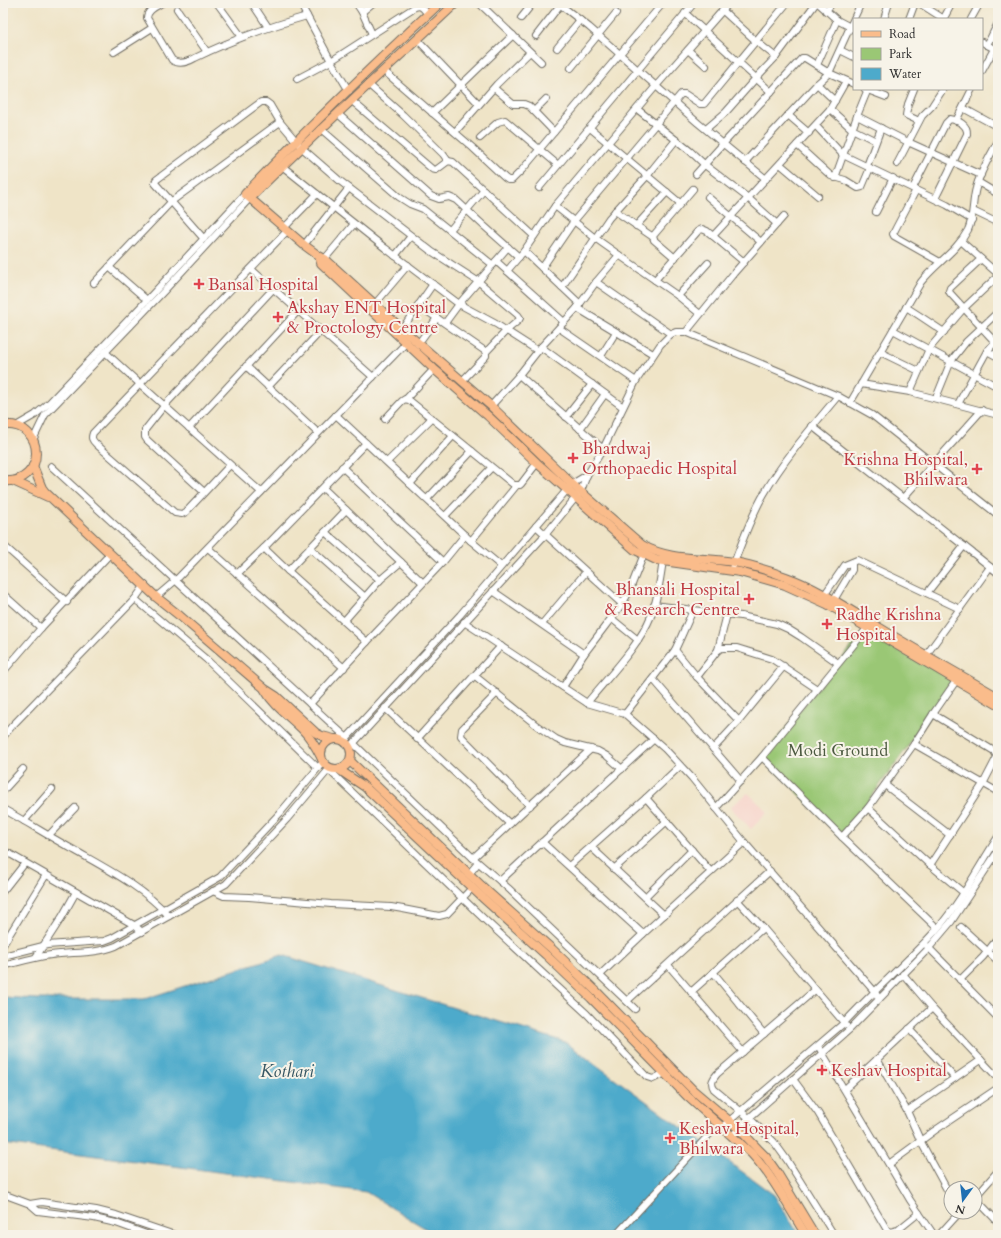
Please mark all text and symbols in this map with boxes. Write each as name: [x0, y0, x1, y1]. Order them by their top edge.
legend: [853, 18, 983, 90]
text: Road: [889, 26, 916, 42]
text: Park: [889, 46, 913, 62]
text: Water: [888, 66, 922, 82]
place label: Bansal Hospital: [208, 273, 319, 296]
marker: Bansal Hospital: [193, 278, 205, 290]
place label: Akshay ENT Hospital & Proctology Centre: [287, 296, 447, 339]
marker: Akshay ENT Hospital & Proctology Centre: [272, 311, 284, 323]
place label: Bhardwaj Orthopaedic Hospital: [582, 437, 738, 480]
place label: Krishna Hospital, Bhilwara: [844, 448, 969, 491]
marker: Bhardwaj Orthopaedic Hospital: [567, 452, 579, 464]
marker: Krishna Hospital, Bhilwara: [971, 463, 983, 475]
place label: Bhansali Hospital & Research Centre: [605, 578, 741, 621]
marker: Bhansali Hospital & Research Centre: [743, 593, 755, 605]
place label: Radhe Krishna Hospital: [836, 603, 942, 646]
marker: Radhe Krishna Hospital: [821, 618, 833, 630]
park label: Modi Ground: [788, 739, 888, 762]
water label: Kothari: [260, 1059, 315, 1084]
place label: Keshav Hospital: [831, 1059, 948, 1082]
marker: Keshav Hospital: [816, 1064, 828, 1076]
place label: Keshav Hospital, Bhilwara: [679, 1117, 799, 1160]
marker: Keshav Hospital, Bhilwara: [664, 1132, 676, 1144]
north arrow: [943, 1180, 983, 1220]
text: N: [954, 1201, 967, 1218]

